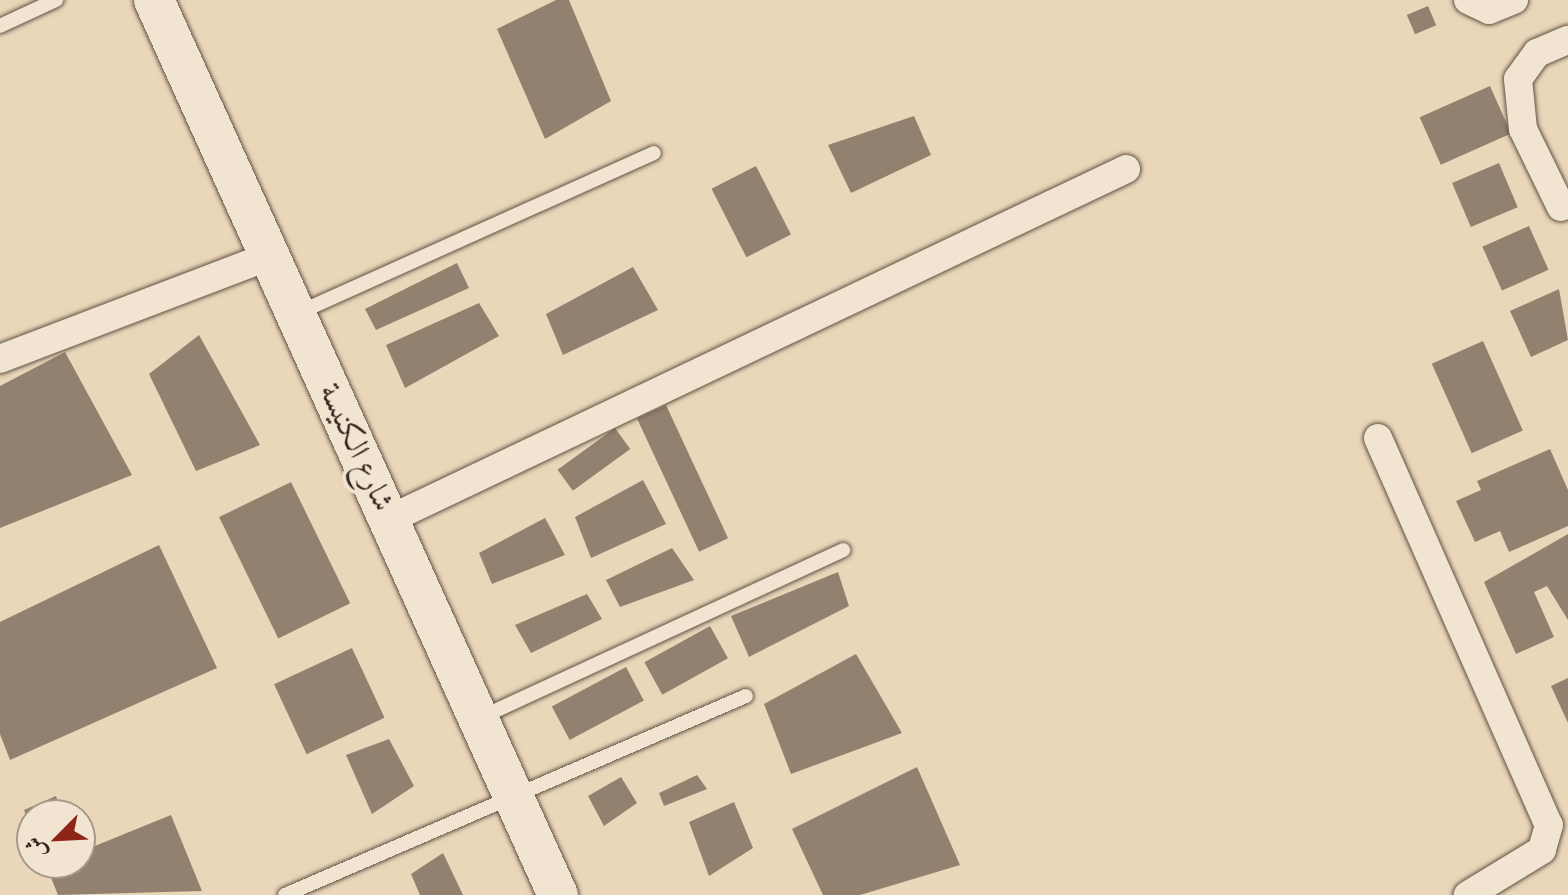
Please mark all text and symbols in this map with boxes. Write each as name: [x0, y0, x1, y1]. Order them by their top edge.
street label: شارع الكنيسة: [312, 378, 402, 516]
north arrow: [16, 799, 96, 879]
text: ش: [19, 833, 52, 864]

